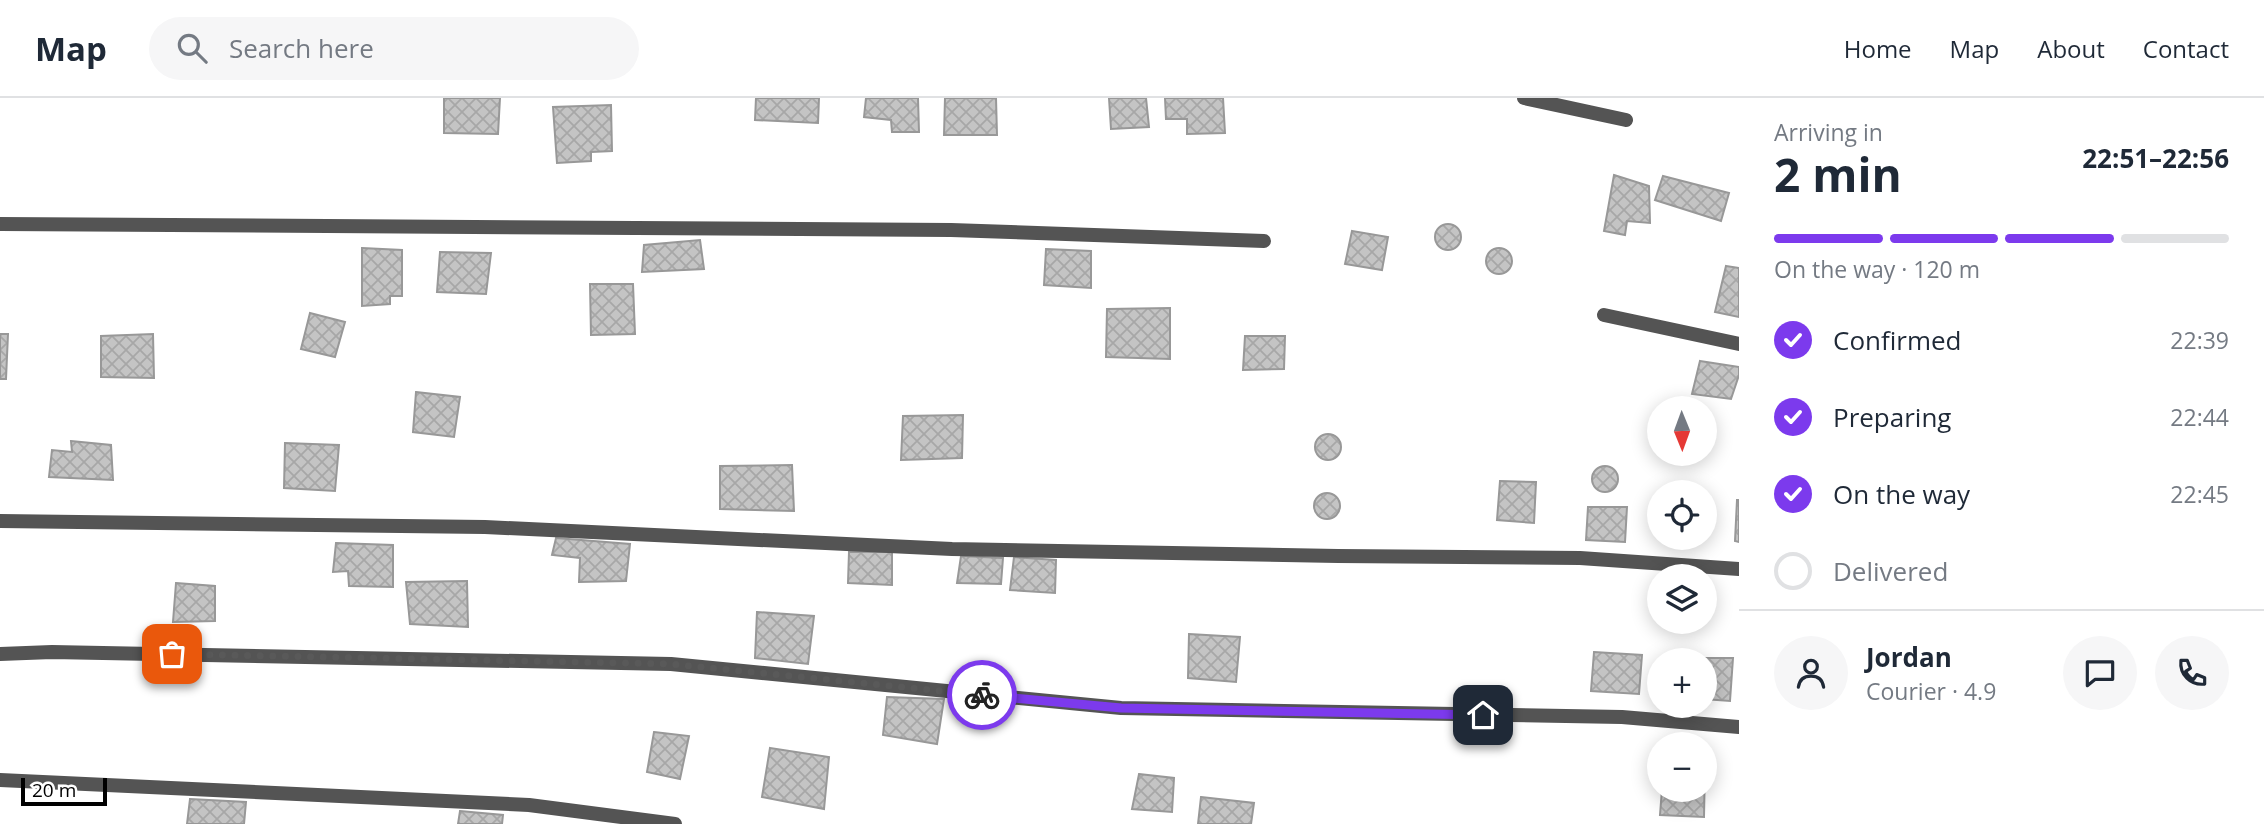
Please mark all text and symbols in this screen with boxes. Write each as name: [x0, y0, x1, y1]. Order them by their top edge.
search box: [149, 17, 639, 80]
text: Map: [35, 26, 107, 71]
icon: search: [173, 29, 211, 67]
text: Search here: [229, 30, 374, 66]
text: Home: [1844, 32, 1912, 65]
text: Map: [1950, 32, 1999, 65]
text: About: [2037, 32, 2105, 65]
text: Contact: [2143, 32, 2229, 65]
text: Arriving in: [1774, 116, 1883, 148]
text: 22:51–22:56: [2082, 140, 2229, 176]
text: 2 min: [1774, 143, 1902, 205]
text: On the way · 120 m: [1774, 253, 1980, 285]
icon: check: [1774, 321, 1812, 359]
text: Confirmed: [1833, 322, 1961, 358]
text: 22:39: [2170, 324, 2229, 356]
north arrow: [1647, 396, 1717, 466]
map controls: [1647, 396, 1717, 802]
icon: check: [1774, 398, 1812, 436]
text: Preparing: [1833, 399, 1951, 435]
text: 22:44: [2170, 401, 2229, 433]
icon: check: [1774, 475, 1812, 513]
text: On the way: [1833, 476, 1970, 512]
text: 22:45: [2170, 478, 2229, 510]
button: locate: [1647, 480, 1717, 550]
text: Delivered: [1833, 553, 1948, 589]
button: layers: [1647, 564, 1717, 634]
pin: [142, 624, 202, 684]
icon: bag: [153, 635, 191, 673]
button: person: [1774, 636, 1848, 710]
button: chat: [2063, 636, 2137, 710]
button: phone: [2155, 636, 2229, 710]
text: Jordan: [1866, 639, 1952, 675]
button: +: [1647, 648, 1717, 718]
courier: [947, 660, 1017, 730]
text: Courier · 4.9: [1866, 675, 1996, 707]
icon: bike: [963, 676, 1001, 714]
pin: [1453, 685, 1513, 745]
icon: home: [1464, 696, 1502, 734]
button: −: [1647, 732, 1717, 802]
scale bar: [21, 775, 107, 807]
text: 20 m: [32, 777, 76, 803]

